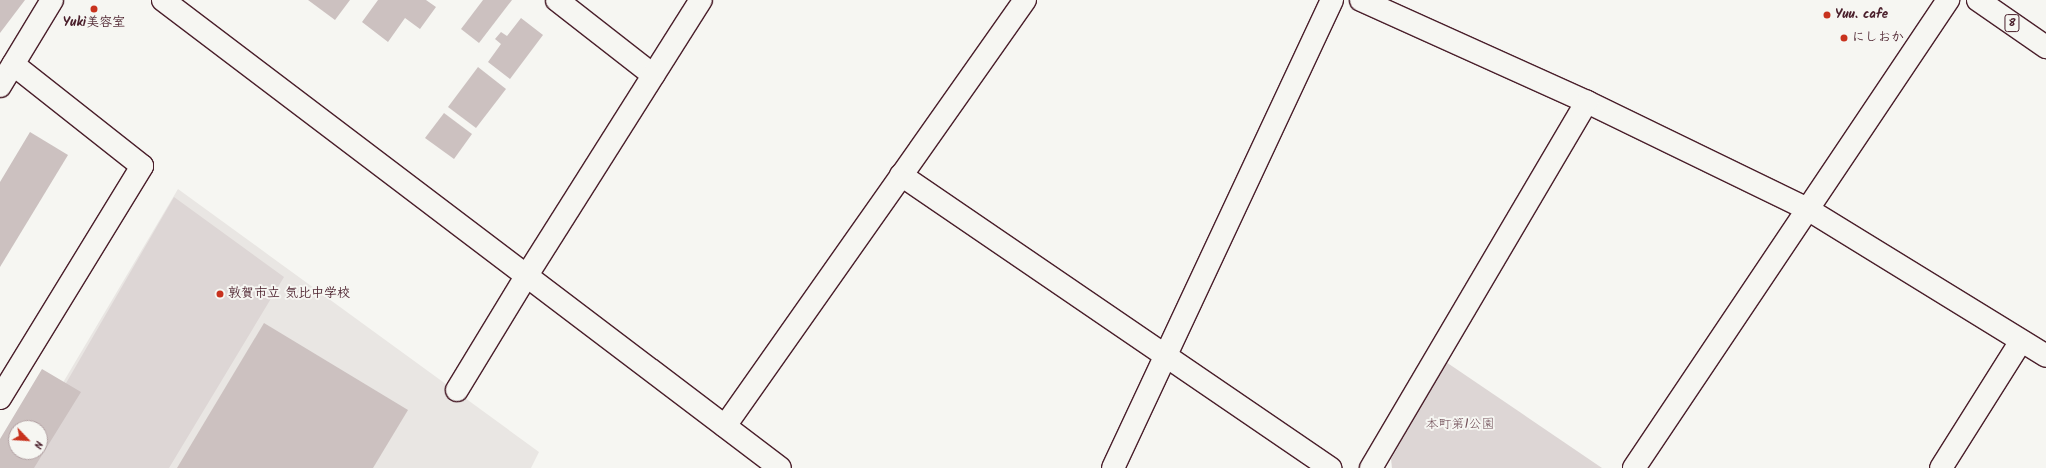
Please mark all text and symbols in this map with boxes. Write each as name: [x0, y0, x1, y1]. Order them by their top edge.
marker: Yuki美容室: [89, 4, 99, 14]
place label: Yuu. cafe: [1835, 7, 1888, 23]
marker: Yuu. cafe: [1822, 10, 1832, 20]
road number: 8: [2004, 13, 2020, 33]
place label: Yuki美容室: [63, 15, 125, 31]
place label: にしおか: [1852, 30, 1904, 46]
marker: にしおか: [1839, 33, 1849, 43]
place label: 敦賀市立 気比中学校: [228, 286, 350, 302]
marker: 敦賀市立 気比中学校: [215, 289, 225, 299]
park label: 本町第1公園: [1425, 417, 1495, 433]
north arrow: [8, 420, 48, 460]
text: N: [28, 438, 48, 452]

